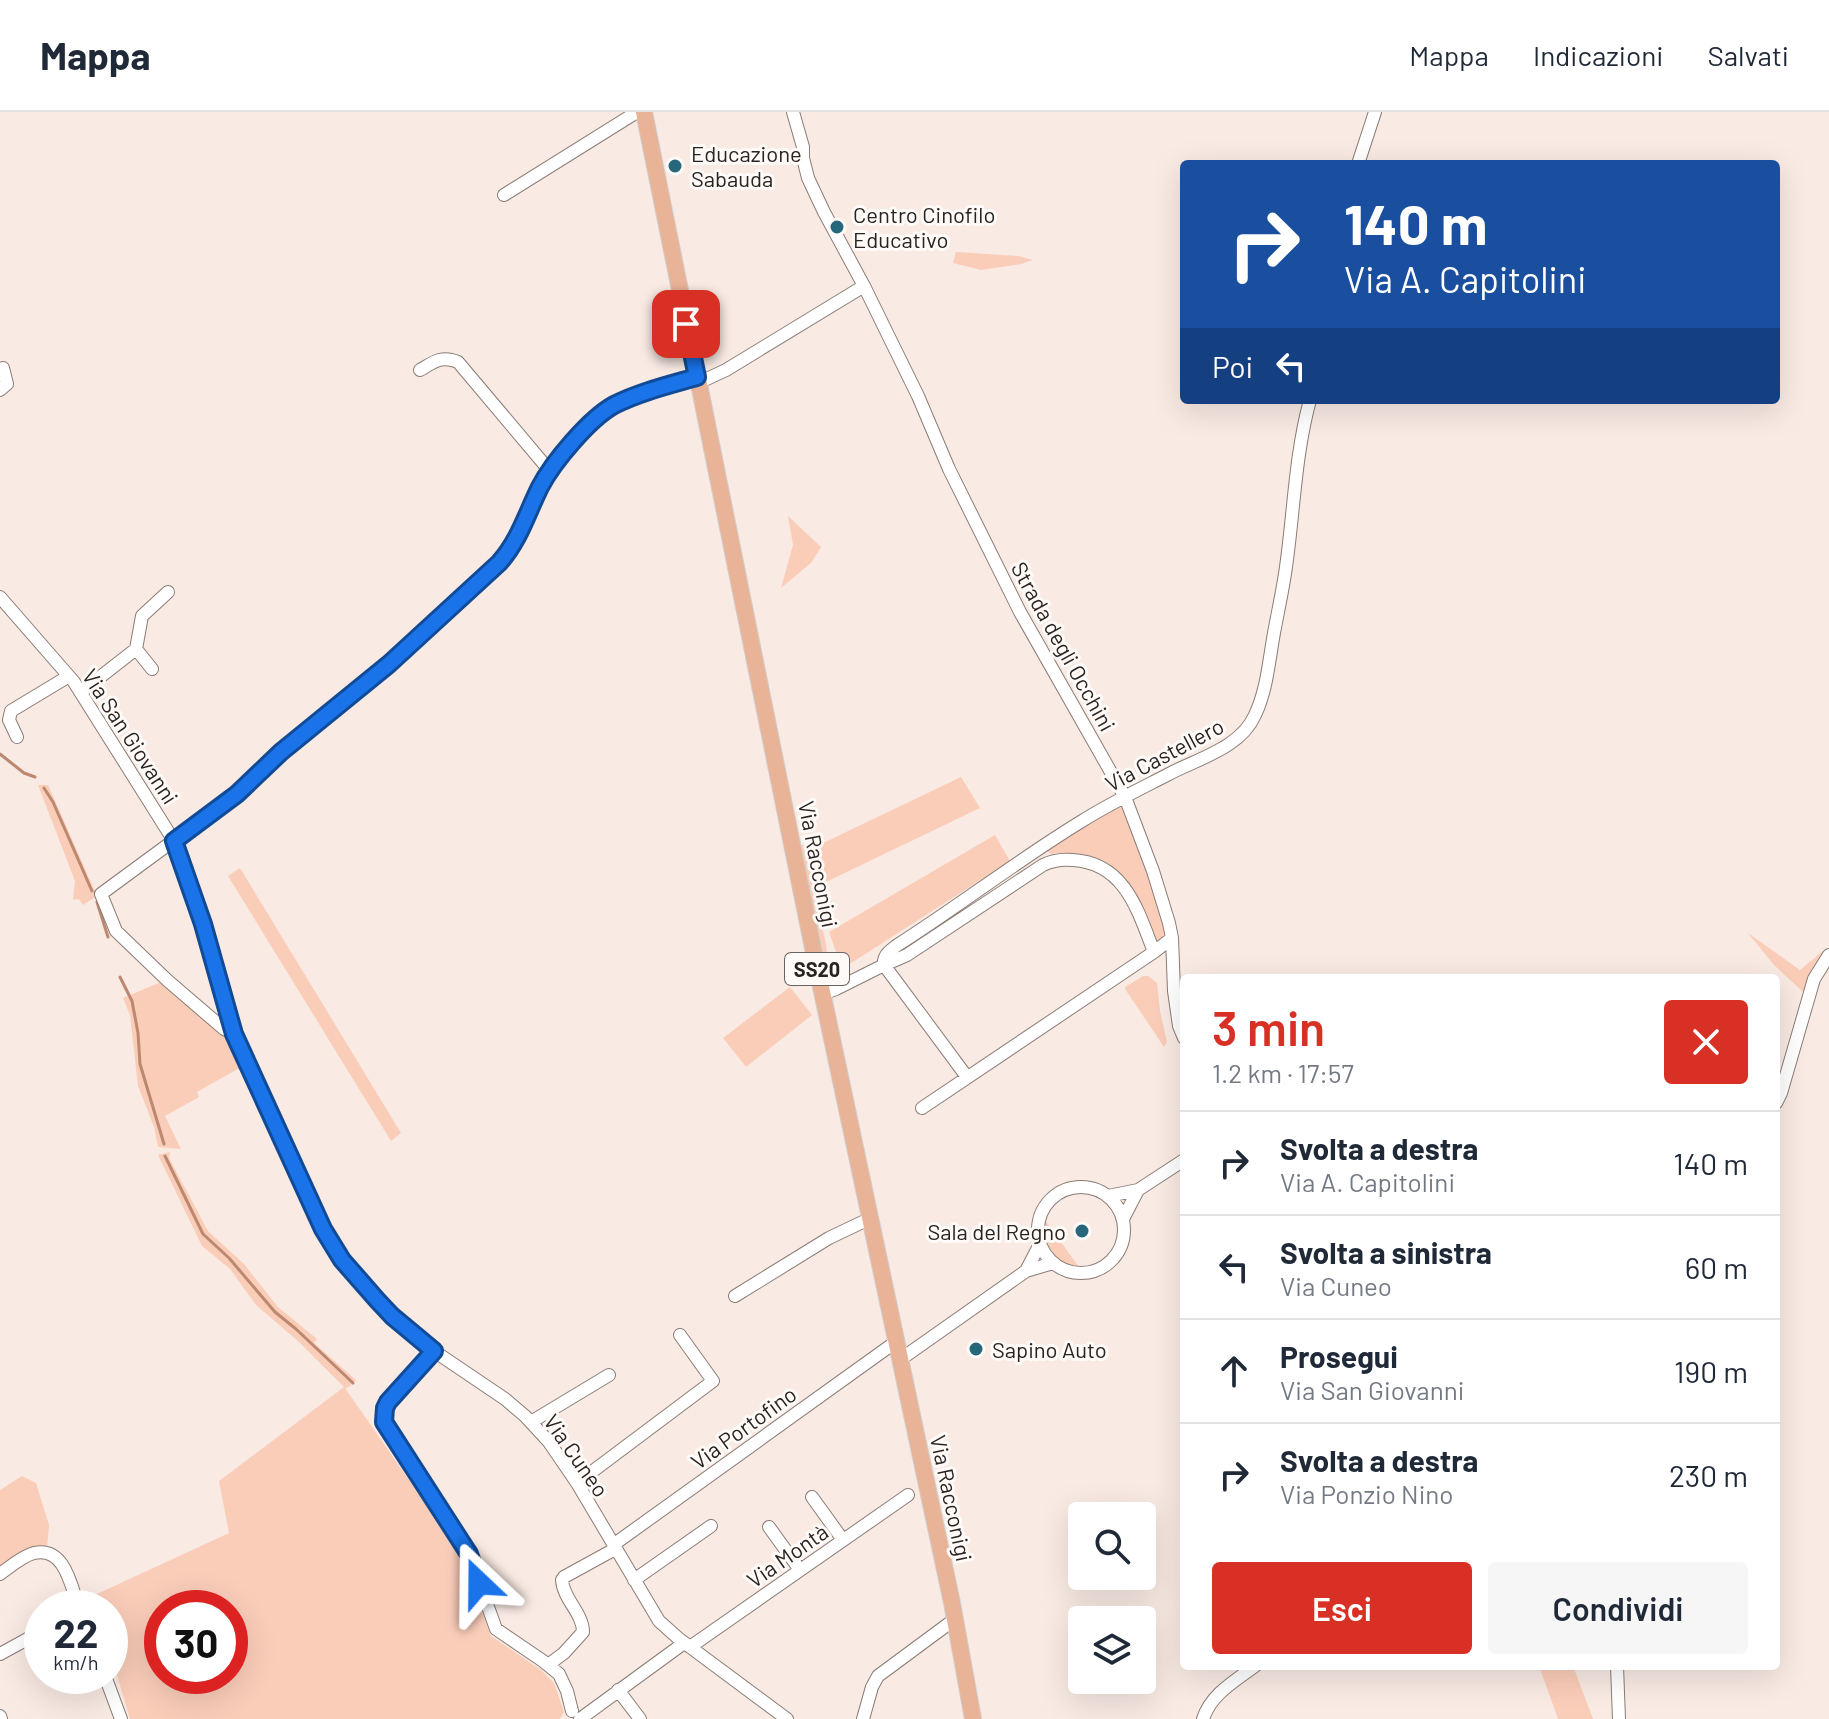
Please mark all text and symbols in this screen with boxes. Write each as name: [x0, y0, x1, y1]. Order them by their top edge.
text: Mappa: [40, 32, 150, 78]
text: Mappa: [1409, 38, 1489, 72]
text: Indicazioni: [1533, 38, 1663, 72]
text: Salvati: [1707, 38, 1789, 72]
place label: Educazione Sabauda: [691, 140, 802, 191]
marker: Educazione Sabauda: [666, 157, 684, 175]
text: 140 m: [1344, 189, 1488, 256]
icon: right: [1212, 192, 1316, 296]
place label: Centro Cinofilo Educativo: [853, 201, 995, 252]
marker: Centro Cinofilo Educativo: [828, 218, 846, 236]
text: Via A. Capitolini: [1344, 257, 1586, 300]
pin: [652, 290, 720, 358]
icon: arrive: [664, 302, 708, 346]
icon: left: [1269, 344, 1313, 388]
text: Poi: [1212, 348, 1253, 384]
street label: Strada degli Occhini: [1007, 557, 1121, 735]
street label: Via San Giovanni: [78, 664, 184, 808]
street label: Via Castellero: [1100, 712, 1228, 796]
street label: Via Racconigi: [794, 798, 844, 930]
road number: SS20: [785, 953, 849, 985]
text: 3 min: [1212, 998, 1325, 1056]
button: close: [1664, 1000, 1748, 1084]
text: 1.2 km · 17:57: [1212, 1057, 1354, 1088]
text: Svolta a destra: [1280, 1130, 1478, 1166]
icon: right: [1212, 1141, 1256, 1185]
text: 140 m: [1673, 1145, 1748, 1181]
text: Via A. Capitolini: [1280, 1166, 1455, 1197]
place label: Sala del Regno: [927, 1218, 1066, 1244]
marker: Sala del Regno: [1073, 1222, 1091, 1240]
text: Svolta a sinistra: [1280, 1234, 1492, 1270]
icon: left: [1212, 1245, 1256, 1289]
text: 60 m: [1685, 1249, 1748, 1285]
text: Via Cuneo: [1280, 1270, 1392, 1301]
place label: Sapino Auto: [992, 1336, 1107, 1362]
text: Prosegui: [1280, 1338, 1398, 1374]
marker: Sapino Auto: [967, 1340, 985, 1358]
icon: ahead: [1212, 1349, 1256, 1393]
text: 190 m: [1674, 1353, 1748, 1389]
text: Via San Giovanni: [1280, 1374, 1464, 1405]
street label: Via Portofino: [685, 1380, 801, 1474]
street label: Via Cuneo: [539, 1409, 615, 1501]
street label: Via Racconigi: [926, 1432, 978, 1564]
text: Svolta a destra: [1280, 1442, 1478, 1478]
icon: right: [1212, 1453, 1256, 1497]
text: 230 m: [1669, 1457, 1748, 1493]
text: Via Ponzio Nino: [1280, 1478, 1453, 1509]
map controls: [1068, 1502, 1156, 1694]
button: search: [1068, 1502, 1156, 1590]
street label: Via Montà: [741, 1518, 833, 1592]
position arrow: [437, 1541, 521, 1625]
button: Esci: [1212, 1562, 1472, 1654]
button: Condividi: [1488, 1562, 1748, 1654]
speed limit sign: 30: [144, 1590, 248, 1694]
button: layers: [1068, 1606, 1156, 1694]
text: 22: [54, 1608, 98, 1656]
text: km/h: [53, 1650, 99, 1674]

